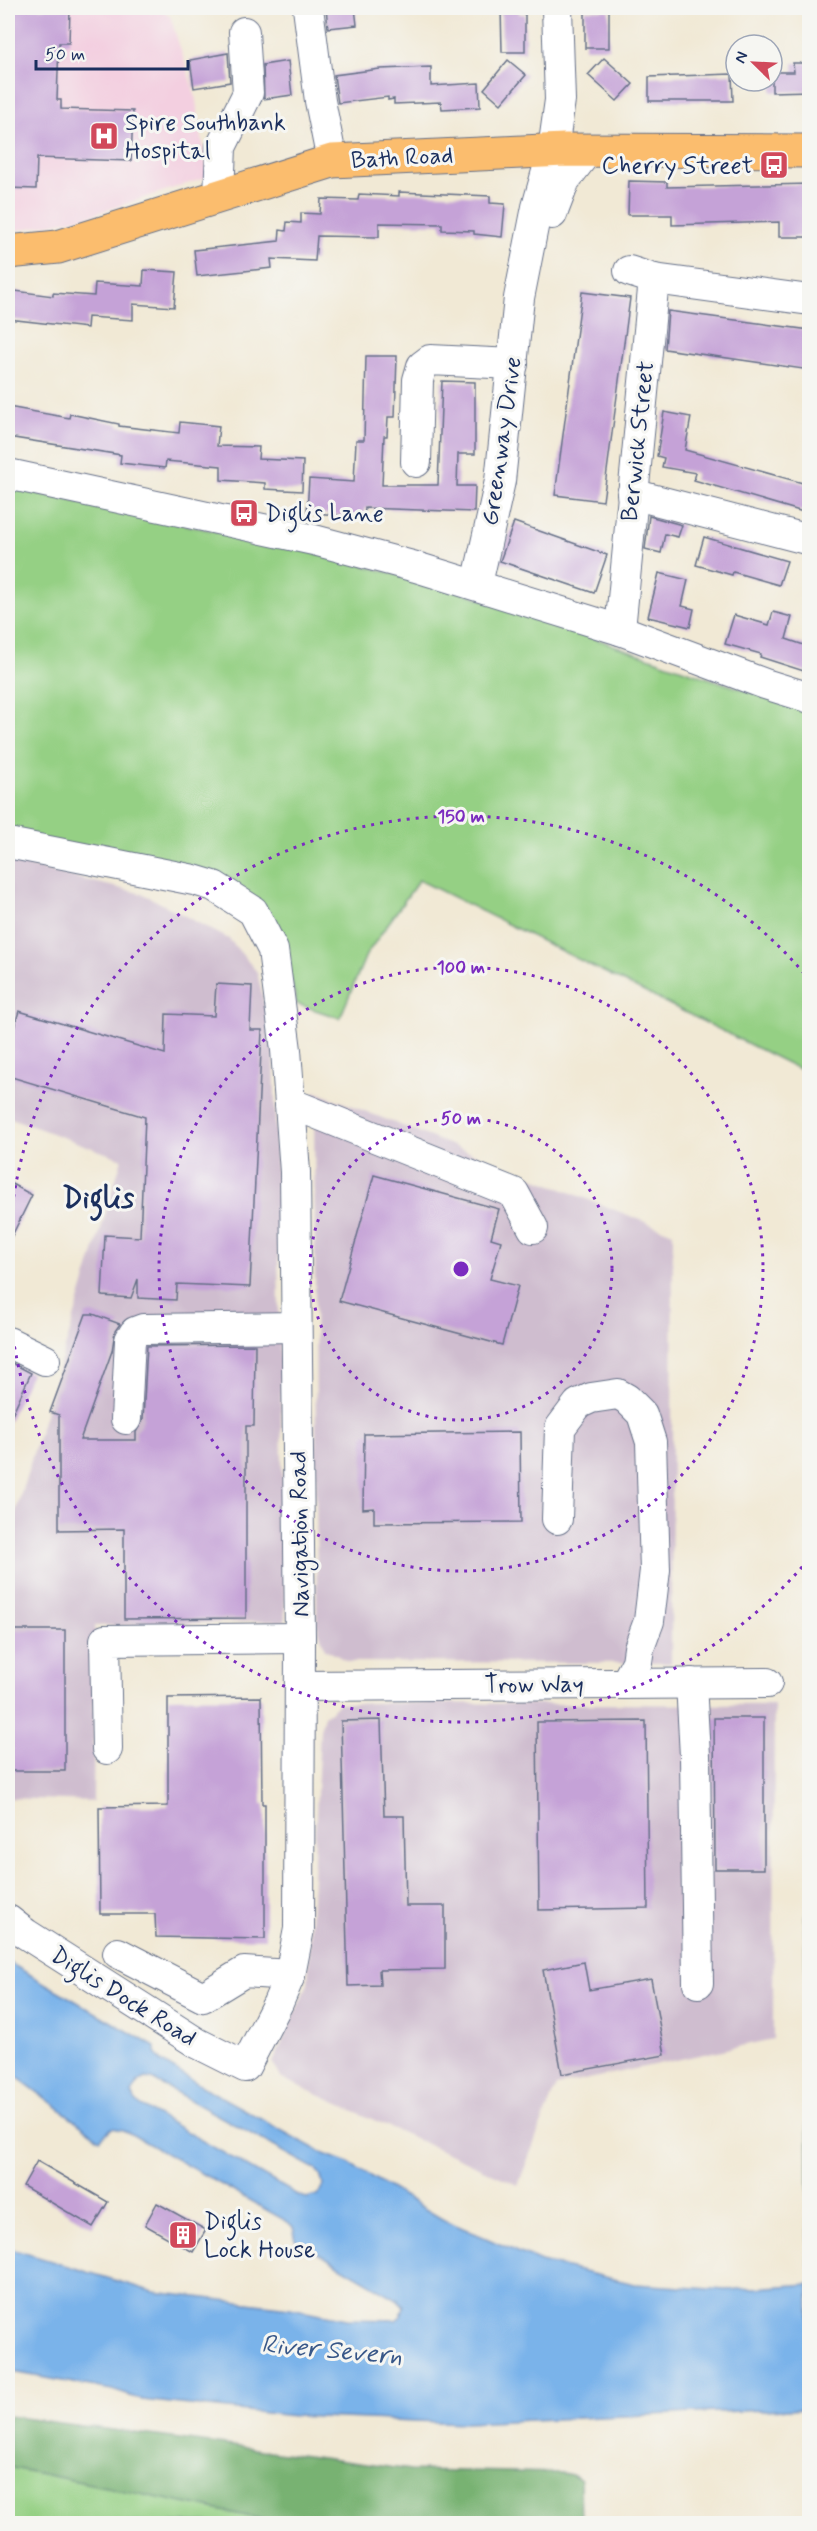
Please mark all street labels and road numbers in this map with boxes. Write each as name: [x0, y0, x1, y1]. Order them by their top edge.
street label: Bath Road: [350, 140, 454, 177]
street label: Greenway Drive: [475, 355, 530, 528]
street label: Berwick Street: [615, 359, 662, 523]
street label: Navigation Road: [284, 1450, 319, 1617]
street label: Trow Way: [484, 1670, 584, 1701]
street label: Diglis Dock Road: [43, 1940, 202, 2057]

